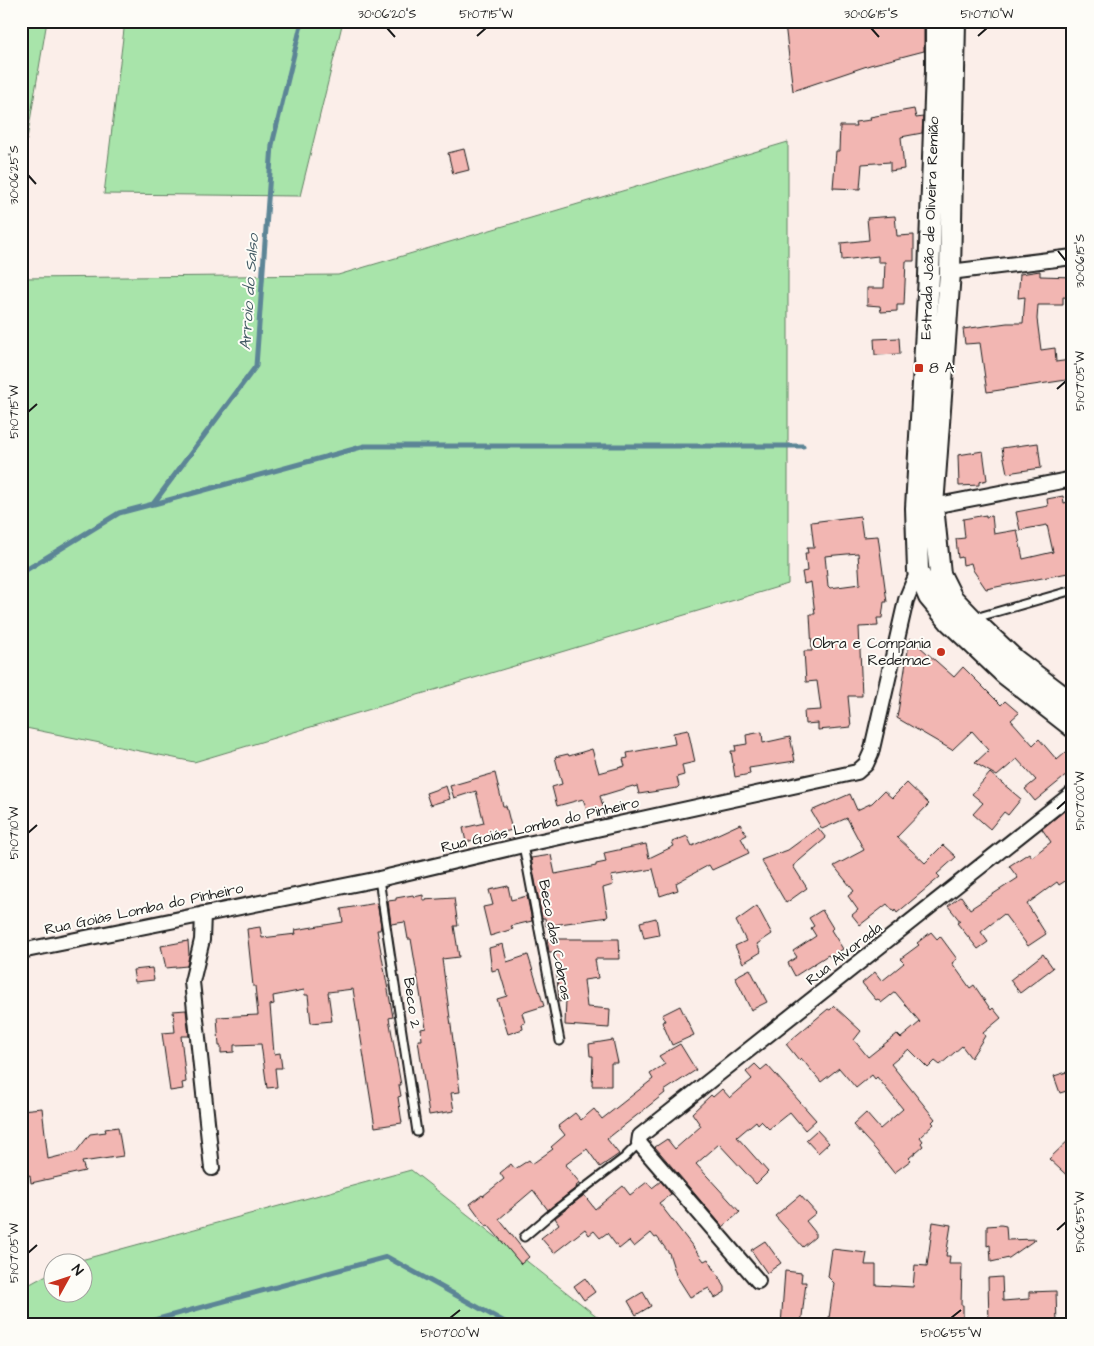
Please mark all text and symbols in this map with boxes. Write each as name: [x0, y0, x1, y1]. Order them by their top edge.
text: 30°06'20"S: [358, 6, 416, 23]
text: 51°07'15"W: [459, 6, 514, 23]
text: 30°06'15"S: [844, 6, 898, 23]
text: 51°07'10"W: [961, 6, 1014, 23]
street label: Estrada João de Oliveira Remião: [916, 115, 944, 340]
text: 30°06'25"S: [6, 145, 23, 205]
water label: Arroio do Salso: [234, 232, 264, 351]
text: 30°06'15"S: [1072, 234, 1089, 288]
text: 51°07'05"W: [1072, 350, 1089, 411]
place label: 8 A: [929, 358, 955, 379]
marker: 8 A: [913, 362, 925, 374]
text: 51°07'15"W: [6, 384, 23, 439]
place label: Obra e Compania Redemac: [812, 633, 931, 671]
marker: Obra e Compania Redemac: [935, 646, 947, 658]
text: 51°07'00"W: [1072, 771, 1089, 830]
street label: Rua Goiás Lomba do Pinheiro: [439, 792, 642, 858]
text: 51°07'10"W: [6, 806, 23, 859]
street label: Rua Goiás Lomba do Pinheiro: [43, 878, 246, 940]
street label: Beco das Cobras: [533, 878, 577, 1003]
street label: Rua Alvorada: [802, 917, 887, 990]
street label: Beco 2: [398, 976, 426, 1030]
text: 51°06'55"W: [1072, 1191, 1089, 1252]
text: 51°07'05"W: [6, 1222, 23, 1283]
north arrow: [42, 1254, 92, 1304]
text: N: [67, 1260, 88, 1280]
text: 51°07'00"W: [421, 1325, 480, 1342]
text: 51°06'55"W: [921, 1325, 982, 1342]

